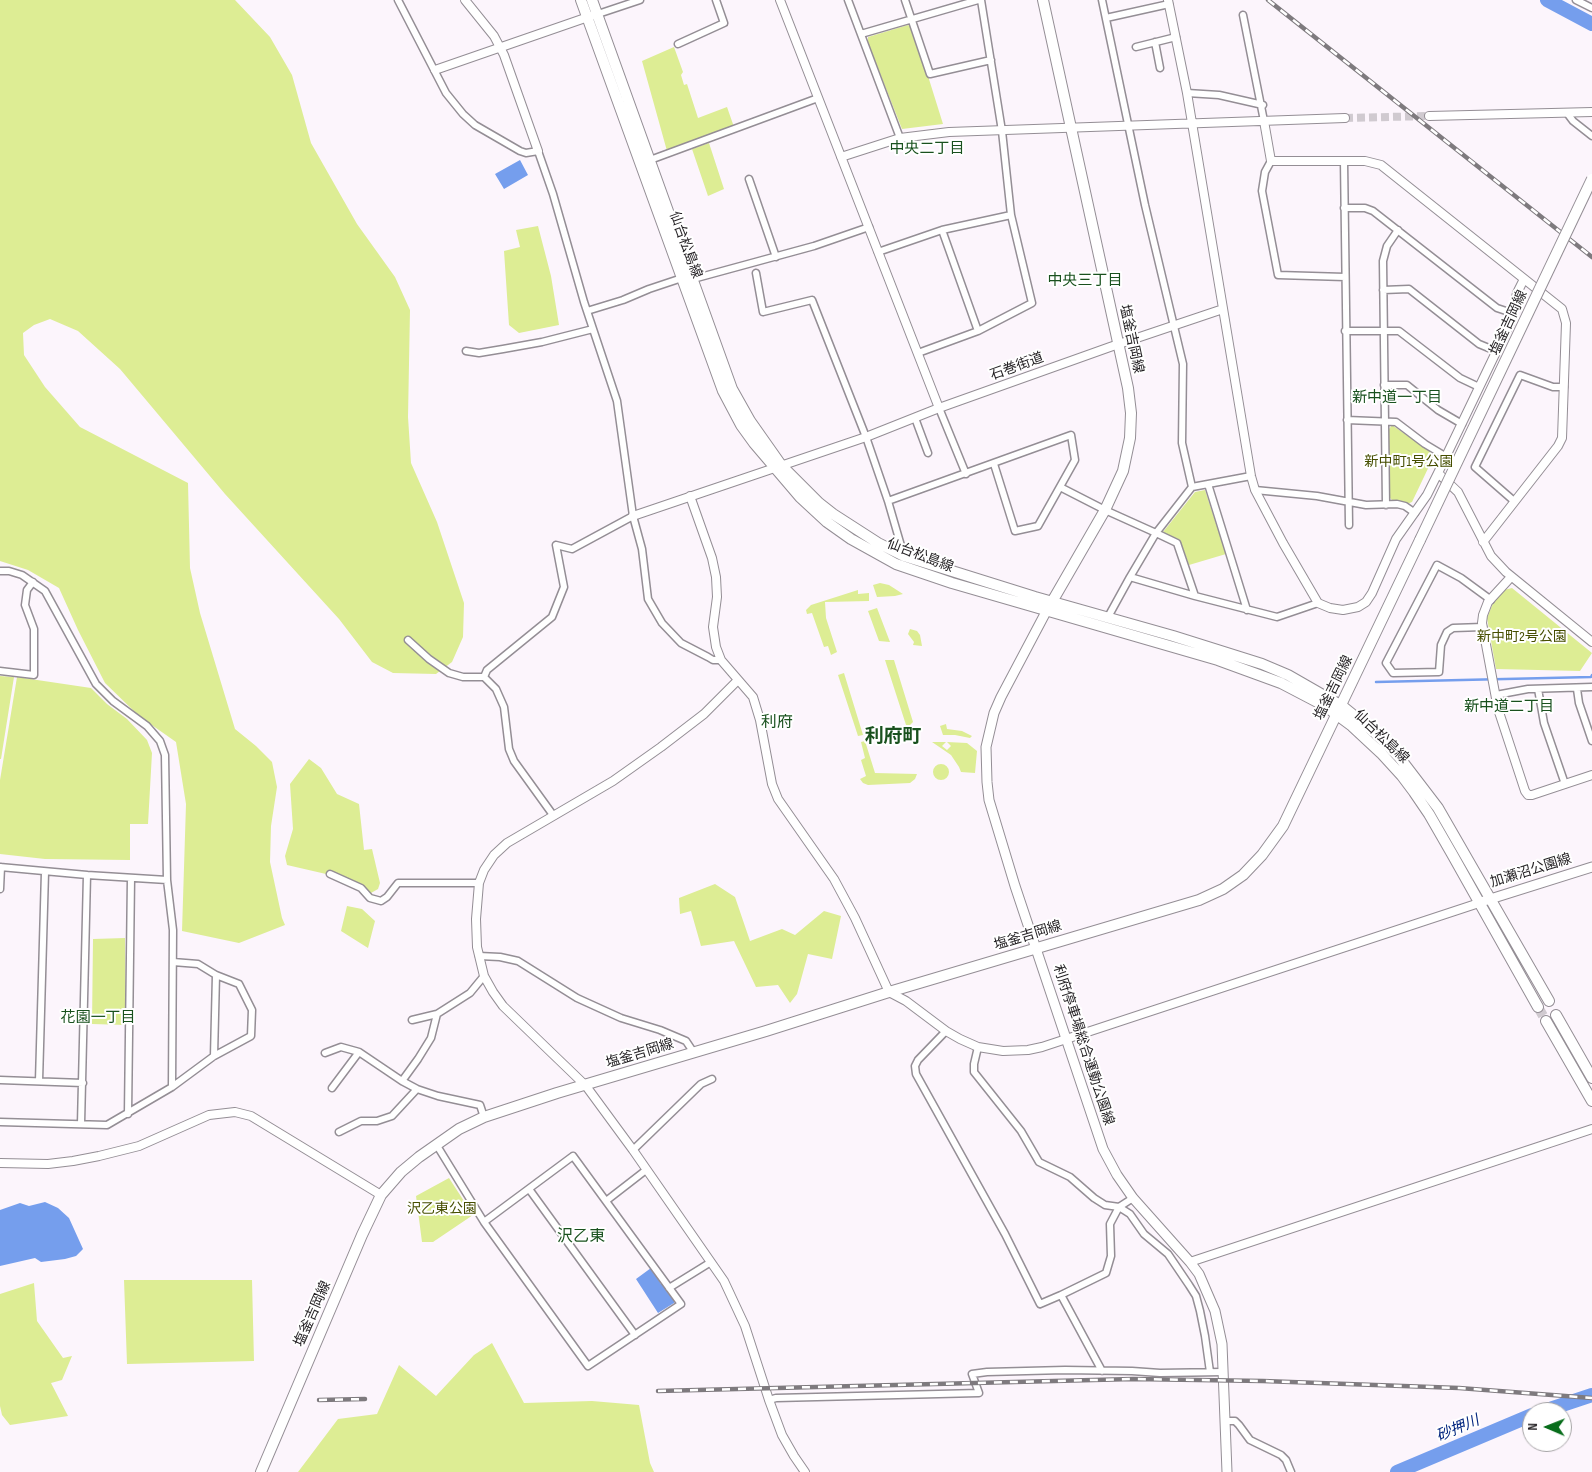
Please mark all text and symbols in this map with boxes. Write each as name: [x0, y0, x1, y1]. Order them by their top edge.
district label: 中央二丁目: [890, 140, 964, 158]
street label: 仙台松島線: [665, 209, 705, 281]
district label: 中央三丁目: [1048, 272, 1122, 290]
street label: 塩釜吉岡線: [1487, 288, 1531, 358]
street label: 塩釜吉岡線: [1116, 303, 1146, 375]
street label: 石巻街道: [988, 350, 1046, 384]
district label: 新中道一丁目: [1352, 389, 1442, 407]
park label: 新中町1号公園: [1365, 454, 1453, 470]
street label: 仙台松島線: [884, 536, 956, 576]
park label: 新中町2号公園: [1477, 629, 1567, 645]
street label: 塩釜吉岡線: [1311, 653, 1357, 723]
district label: 新中道二丁目: [1464, 698, 1554, 716]
street label: 仙台松島線: [1350, 707, 1412, 767]
district label: 利府: [761, 713, 793, 733]
district label: 利府町: [865, 726, 921, 748]
street label: 加瀬沼公園線: [1488, 851, 1574, 891]
street label: 塩釜吉岡線: [992, 918, 1064, 954]
street label: 利府停車場総合運動公園線: [1049, 963, 1117, 1127]
district label: 花園一丁目: [61, 1009, 135, 1027]
street label: 塩釜吉岡線: [604, 1036, 676, 1072]
park label: 沢乙東公園: [407, 1201, 477, 1217]
district label: 沢乙東: [557, 1227, 605, 1247]
street label: 塩釜吉岡線: [291, 1279, 335, 1349]
north arrow: [1522, 1402, 1572, 1452]
water label: 砂押川: [1434, 1412, 1482, 1446]
text: N: [1524, 1423, 1541, 1431]

